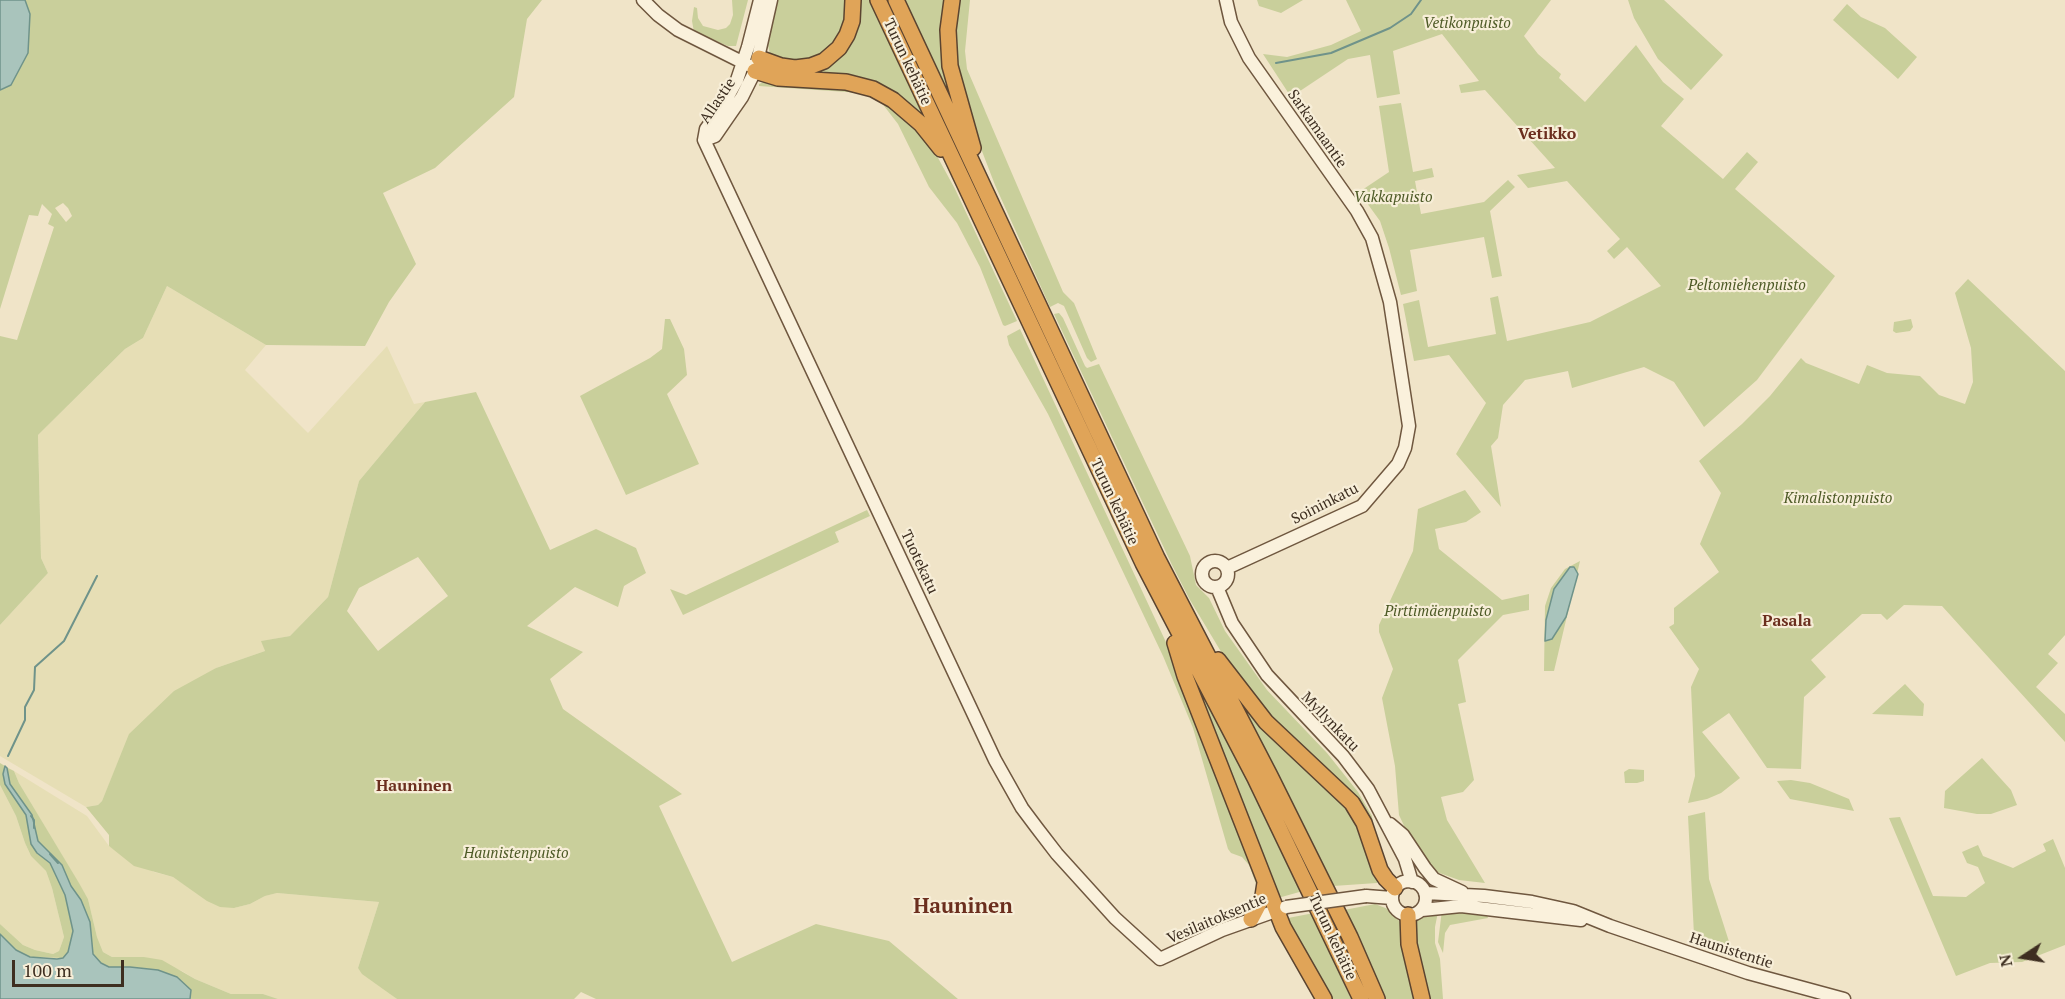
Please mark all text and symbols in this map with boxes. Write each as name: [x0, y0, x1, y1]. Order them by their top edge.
park label: Vetikonpuisto: [1423, 15, 1511, 33]
street label: Turun kehätie: [879, 16, 935, 108]
street label: Allastie: [696, 75, 740, 127]
street label: Sarkamaantie: [1283, 86, 1351, 172]
district label: Vetikko: [1518, 124, 1576, 144]
park label: Vakkapuisto: [1353, 189, 1433, 207]
park label: Peltomiehenpuisto: [1688, 277, 1806, 295]
street label: Turun kehätie: [1086, 456, 1142, 548]
street label: Soininkatu: [1289, 479, 1361, 529]
park label: Kimalistonpuisto: [1784, 490, 1892, 508]
street label: Tuotekatu: [896, 527, 942, 597]
park label: Pirttimäenpuisto: [1384, 603, 1492, 621]
district label: Pasala: [1762, 611, 1812, 631]
street label: Myllynkatu: [1297, 689, 1363, 755]
district label: Hauninen: [376, 776, 452, 796]
park label: Haunistenpuisto: [463, 845, 569, 863]
street label: Vesilaitoksentie: [1165, 890, 1269, 948]
street label: Turun kehätie: [1304, 891, 1360, 983]
district label: Hauninen: [913, 894, 1013, 920]
north arrow: [1993, 927, 2053, 987]
street label: Haunistentie: [1687, 929, 1775, 973]
scale bar: [15, 948, 128, 986]
text: N: [1993, 953, 2017, 969]
text: 100 m: [23, 958, 72, 982]

